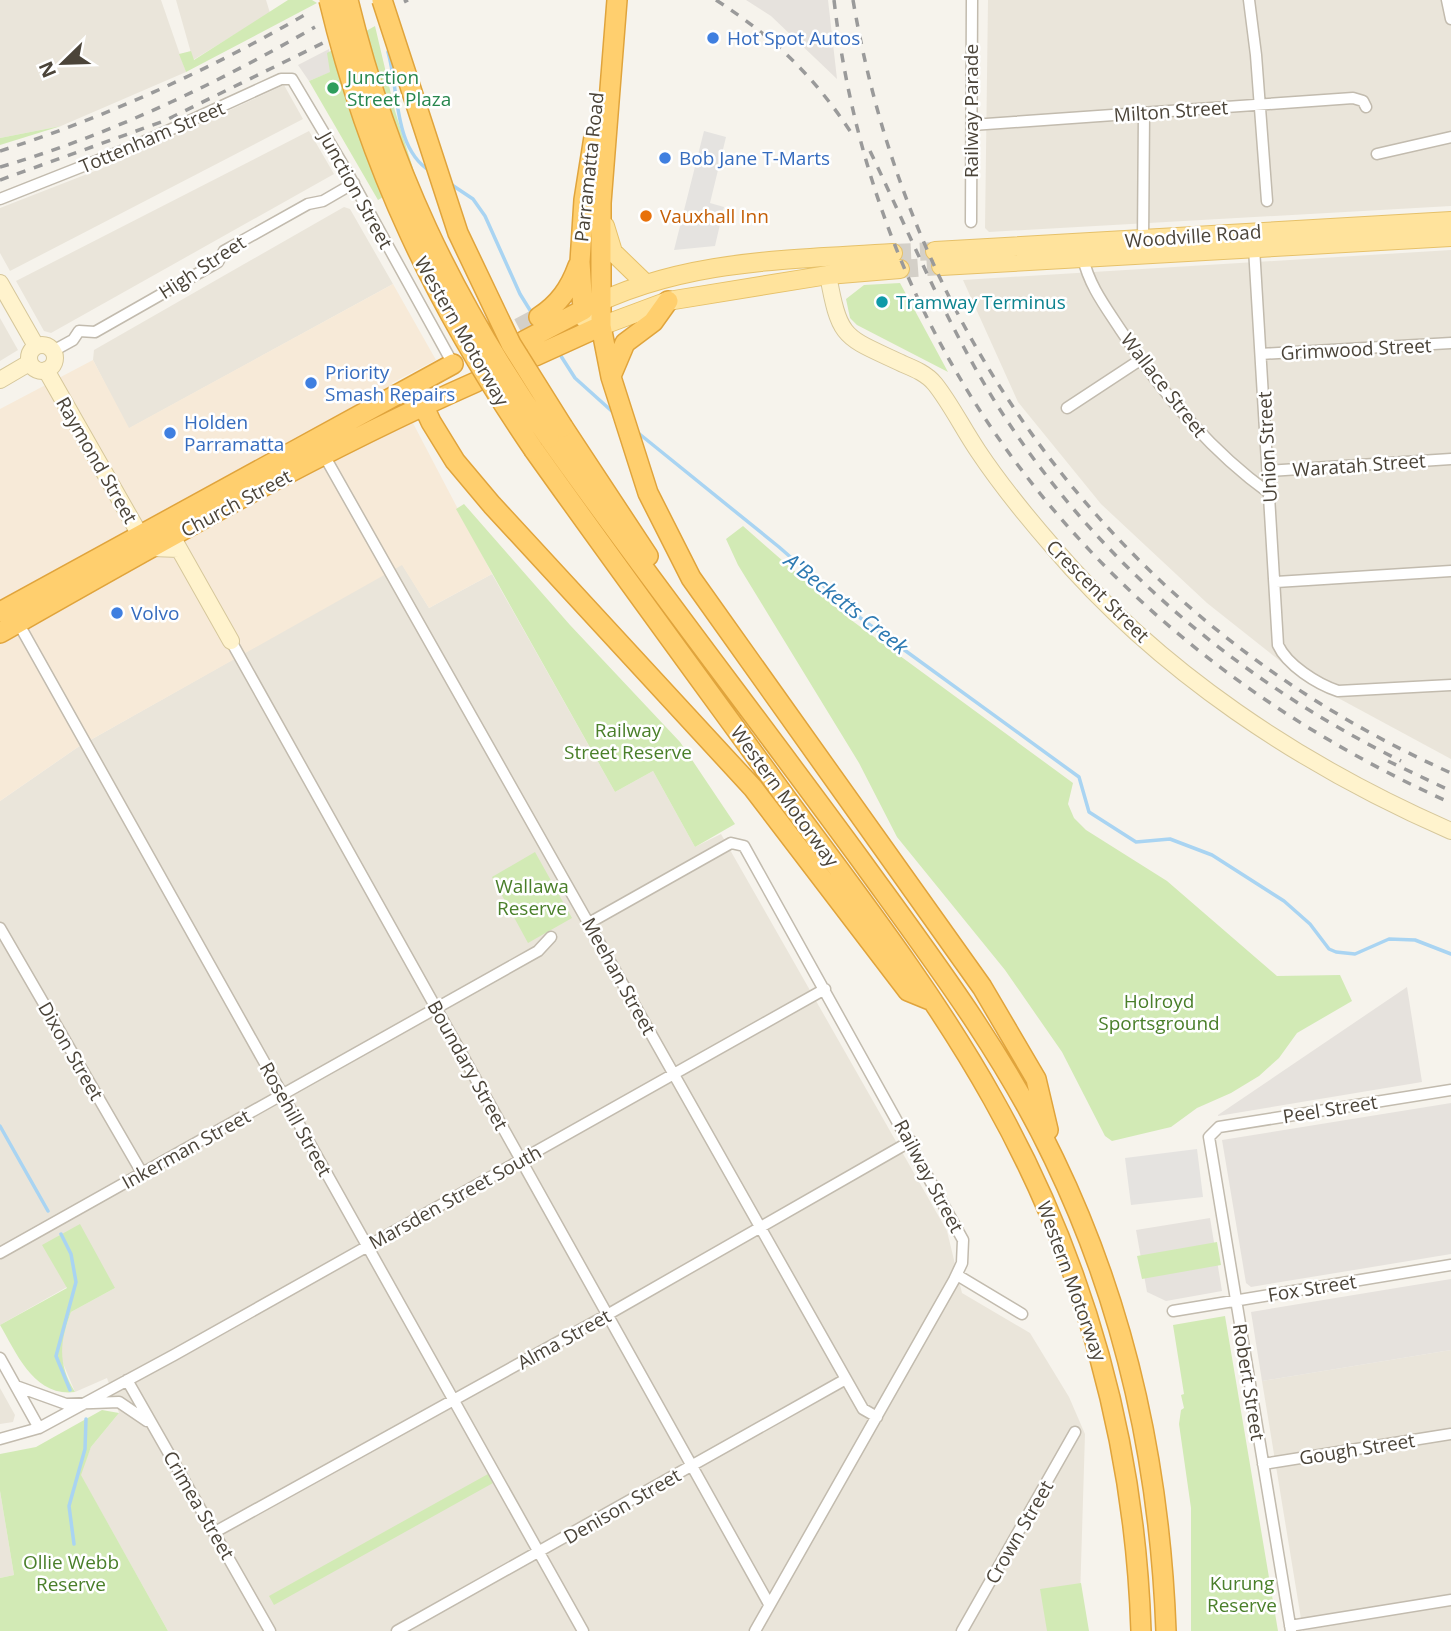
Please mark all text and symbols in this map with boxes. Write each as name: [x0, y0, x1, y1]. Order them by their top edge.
place label: Hot Spot Autos: [727, 25, 860, 51]
north arrow: [28, 28, 98, 98]
marker: Hot Spot Autos: [705, 30, 721, 46]
street label: Railway Parade: [958, 44, 984, 178]
text: N: [32, 57, 62, 82]
place label: Junction Street Plaza: [345, 64, 451, 112]
marker: Junction Street Plaza: [325, 80, 341, 96]
street label: Parramatta Road: [568, 91, 610, 243]
street label: Milton Street: [1113, 94, 1229, 128]
street label: Tottenham Street: [75, 95, 229, 179]
street label: Junction Street: [312, 125, 399, 253]
place label: Bob Jane T-Marts: [679, 145, 830, 171]
marker: Bob Jane T-Marts: [657, 150, 673, 166]
place label: Vauxhall Inn: [660, 203, 769, 229]
marker: Vauxhall Inn: [638, 208, 654, 224]
street label: Woodville Road: [1124, 218, 1262, 254]
street label: High Street: [153, 229, 251, 305]
street label: Western Motorway: [409, 252, 516, 411]
place label: Tramway Terminus: [896, 289, 1066, 315]
marker: Tramway Terminus: [874, 294, 890, 310]
street label: Wallace Street: [1115, 327, 1213, 443]
street label: Grimwood Street: [1280, 332, 1432, 366]
place label: Priority Smash Repairs: [325, 359, 455, 407]
marker: Priority Smash Repairs: [303, 375, 319, 391]
street label: Union Street: [1251, 390, 1283, 503]
street label: Raymond Street: [50, 392, 144, 528]
place label: Holden Parramatta: [184, 409, 284, 457]
marker: Holden Parramatta: [162, 425, 178, 441]
street label: Waratah Street: [1292, 447, 1427, 483]
street label: Church Street: [176, 463, 296, 543]
street label: Crescent Street: [1041, 534, 1155, 648]
water label: A'Becketts Creek: [777, 545, 915, 661]
place label: Volvo: [131, 600, 179, 626]
marker: Volvo: [109, 605, 125, 621]
park label: Railway Street Reserve: [564, 717, 692, 765]
street label: Western Motorway: [725, 720, 845, 872]
park label: Wallawa Reserve: [495, 873, 569, 921]
street label: Meehan Street: [576, 913, 662, 1039]
park label: Holroyd Sportsground: [1098, 988, 1220, 1036]
street label: Boundary Street: [422, 996, 515, 1135]
street label: Dixon Street: [32, 997, 110, 1105]
street label: Rosehill Street: [254, 1057, 338, 1181]
street label: Peel Street: [1281, 1089, 1379, 1129]
street label: Inkerman Street: [117, 1103, 255, 1195]
street label: Railway Street: [888, 1115, 970, 1237]
street label: Marsden Street South: [364, 1139, 546, 1255]
street label: Western Motorway: [1031, 1197, 1113, 1365]
street label: Fox Street: [1266, 1268, 1358, 1308]
street label: Alma Street: [513, 1303, 616, 1375]
street label: Robert Street: [1227, 1322, 1271, 1443]
street label: Gough Street: [1297, 1427, 1417, 1471]
street label: Crimea Street: [157, 1446, 241, 1564]
street label: Denison Street: [559, 1462, 685, 1550]
street label: Crown Street: [979, 1475, 1059, 1589]
park label: Ollie Webb Reserve: [23, 1549, 119, 1597]
park label: Kurung Reserve: [1207, 1570, 1277, 1618]

